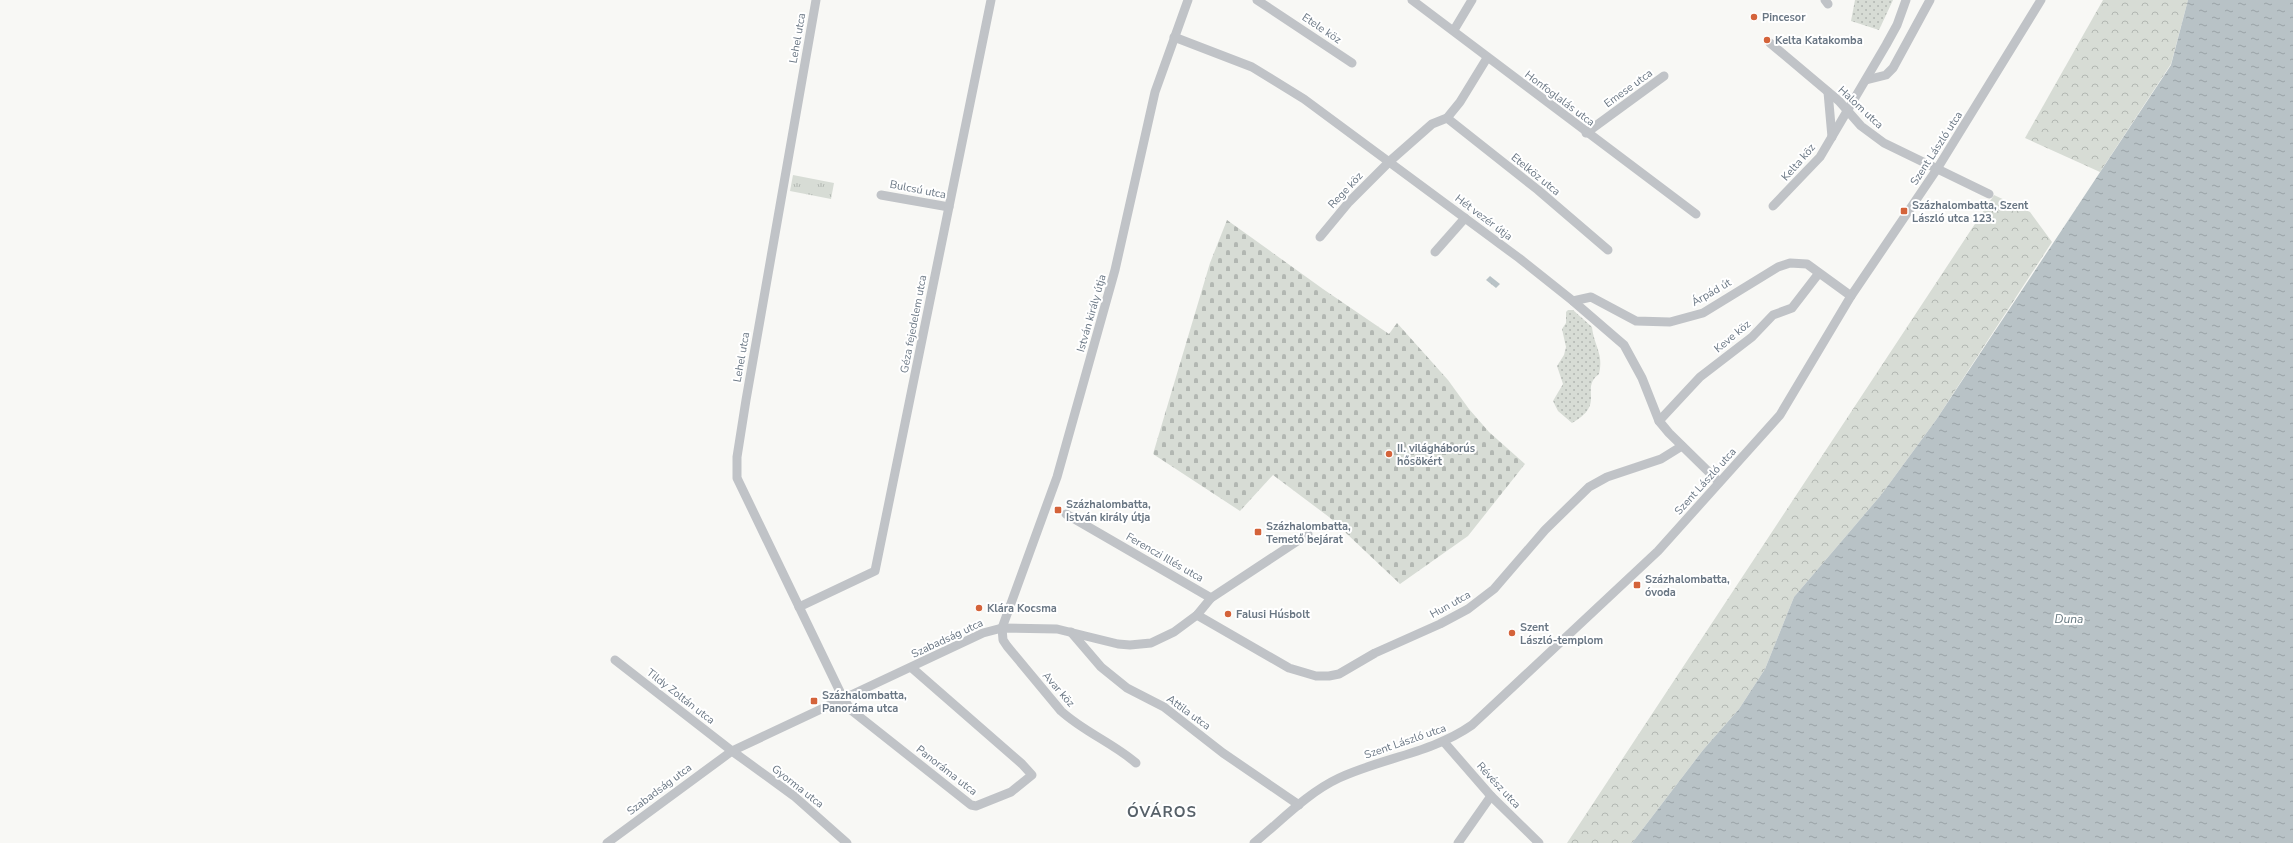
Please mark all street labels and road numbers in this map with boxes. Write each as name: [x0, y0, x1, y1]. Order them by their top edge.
street label: Etele köz: [1299, 10, 1344, 47]
street label: Lehel utca: [786, 12, 809, 64]
street label: Emese utca: [1601, 66, 1656, 111]
street label: Honfoglalás utca: [1522, 67, 1598, 130]
street label: Halom utca: [1835, 83, 1887, 132]
street label: Szent László utca: [1907, 108, 1966, 188]
street label: Kelta köz: [1778, 141, 1819, 184]
street label: Etelköz utca: [1508, 150, 1564, 199]
street label: Rege köz: [1325, 169, 1366, 212]
street label: Bulcsú utca: [888, 177, 947, 202]
street label: Hét vezér útja: [1452, 191, 1516, 244]
street label: István király útja: [1073, 272, 1110, 354]
street label: Géza fejedelem utca: [897, 274, 930, 374]
street label: Árpád út: [1688, 274, 1734, 310]
street label: Keve köz: [1711, 317, 1754, 356]
street label: Lehel utca: [730, 331, 753, 383]
street label: Szent László utca: [1671, 444, 1740, 518]
street label: Ferenczi Illés utca: [1123, 529, 1206, 586]
street label: Hun utca: [1427, 587, 1473, 622]
street label: Szabadság utca: [909, 615, 986, 662]
street label: Tildy Zoltán utca: [644, 665, 718, 728]
street label: Avar köz: [1039, 668, 1078, 710]
street label: Attila utca: [1164, 691, 1214, 733]
street label: Szent László utca: [1362, 720, 1448, 763]
street label: Panoráma utca: [913, 742, 980, 799]
street label: Révész utca: [1473, 759, 1524, 812]
street label: Szabadság utca: [624, 760, 695, 819]
street label: Gyorma utca: [768, 761, 827, 812]

